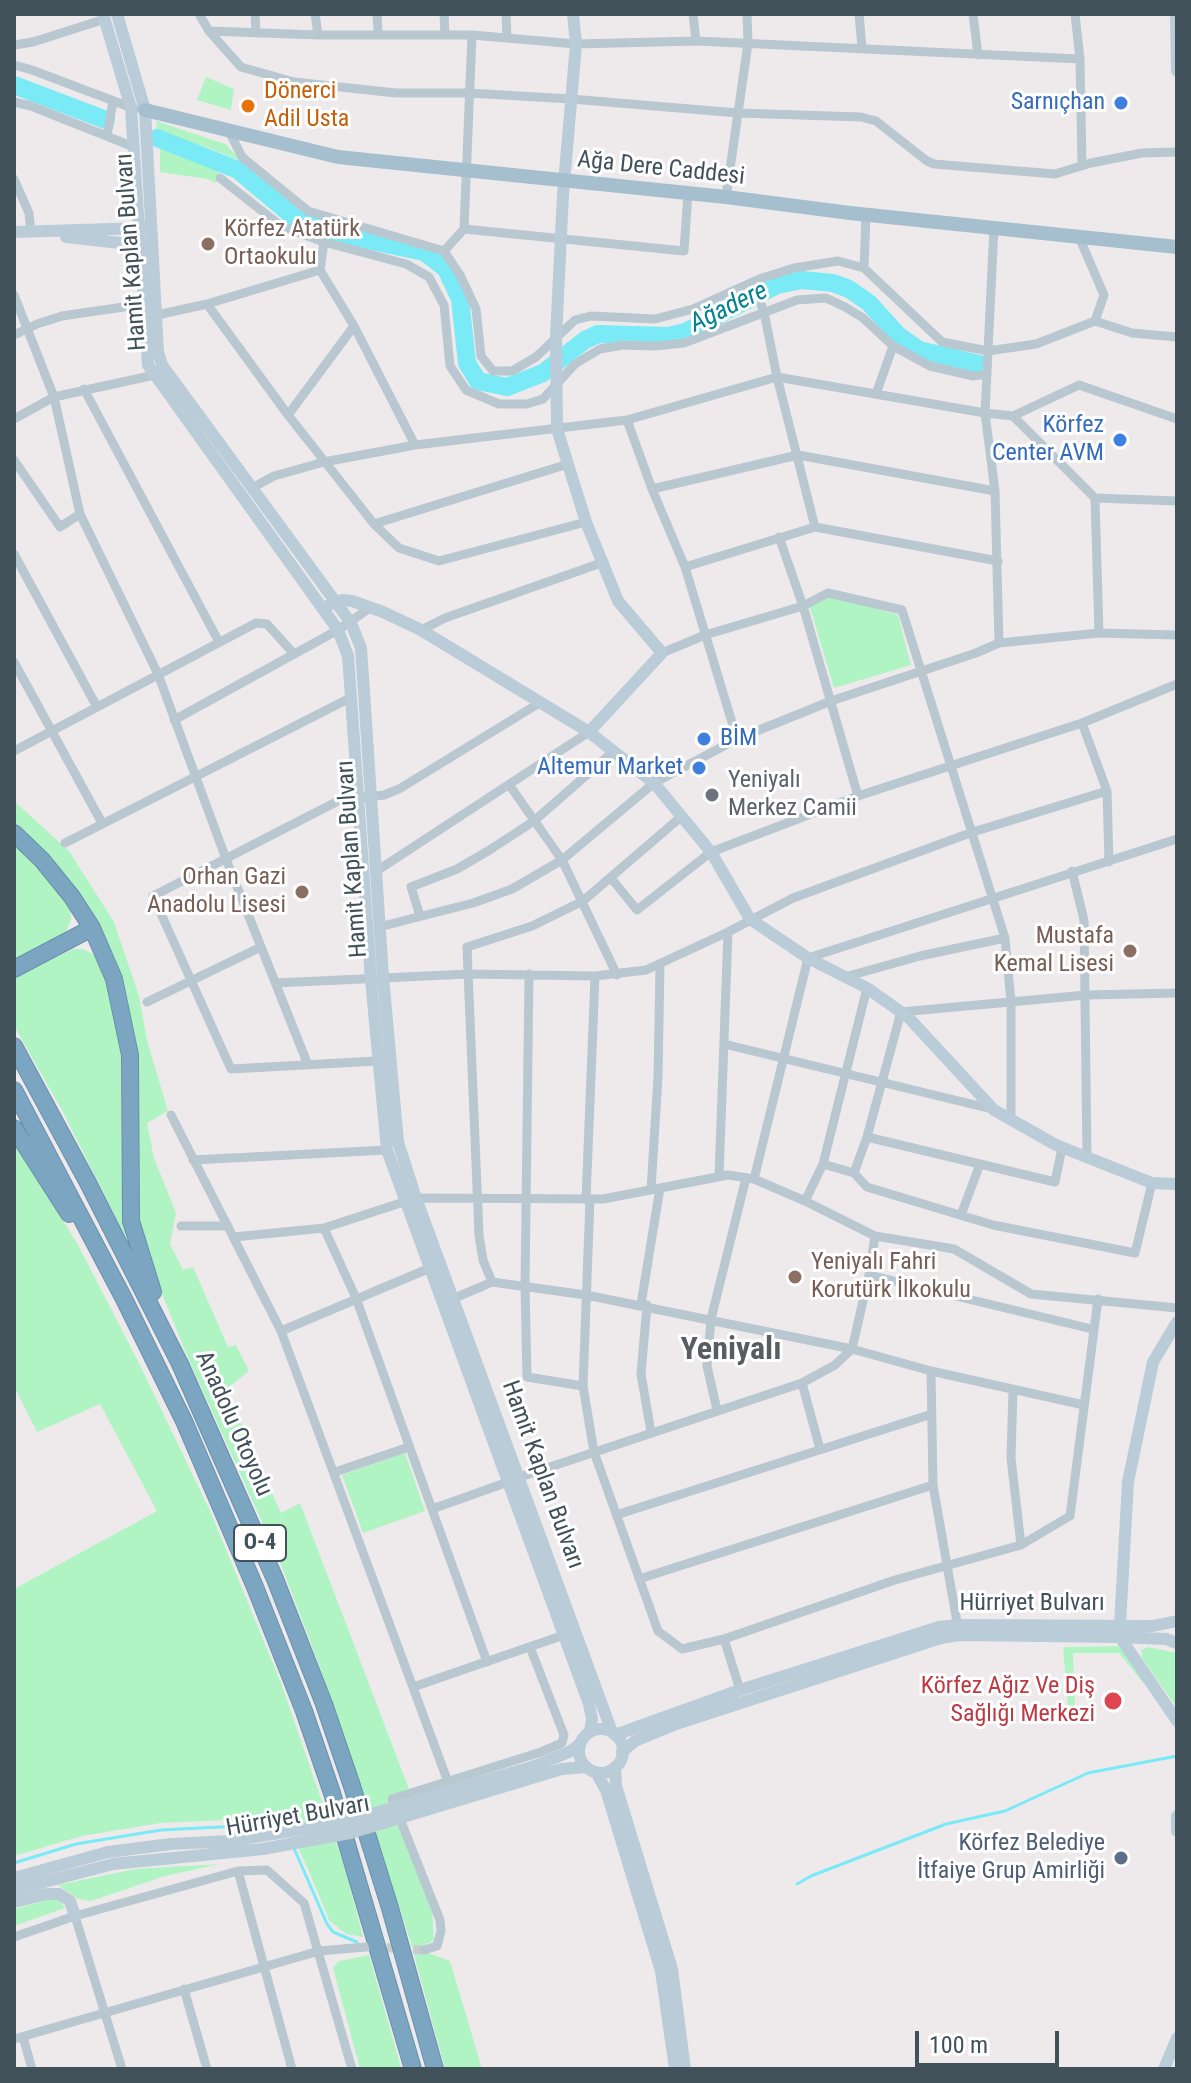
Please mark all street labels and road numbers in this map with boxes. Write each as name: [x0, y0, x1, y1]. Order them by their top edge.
street label: Ağa Dere Caddesi: [576, 146, 746, 192]
street label: Hamit Kaplan Bulvarı: [111, 152, 153, 352]
street label: Hamit Kaplan Bulvarı: [332, 759, 374, 959]
street label: Anadolu Otoyolu: [188, 1347, 278, 1501]
street label: Hamit Kaplan Bulvarı: [495, 1377, 589, 1573]
road number: O-4: [234, 1525, 286, 1561]
street label: Hürriyet Bulvarı: [959, 1590, 1105, 1618]
street label: Hürriyet Bulvarı: [224, 1790, 372, 1844]

